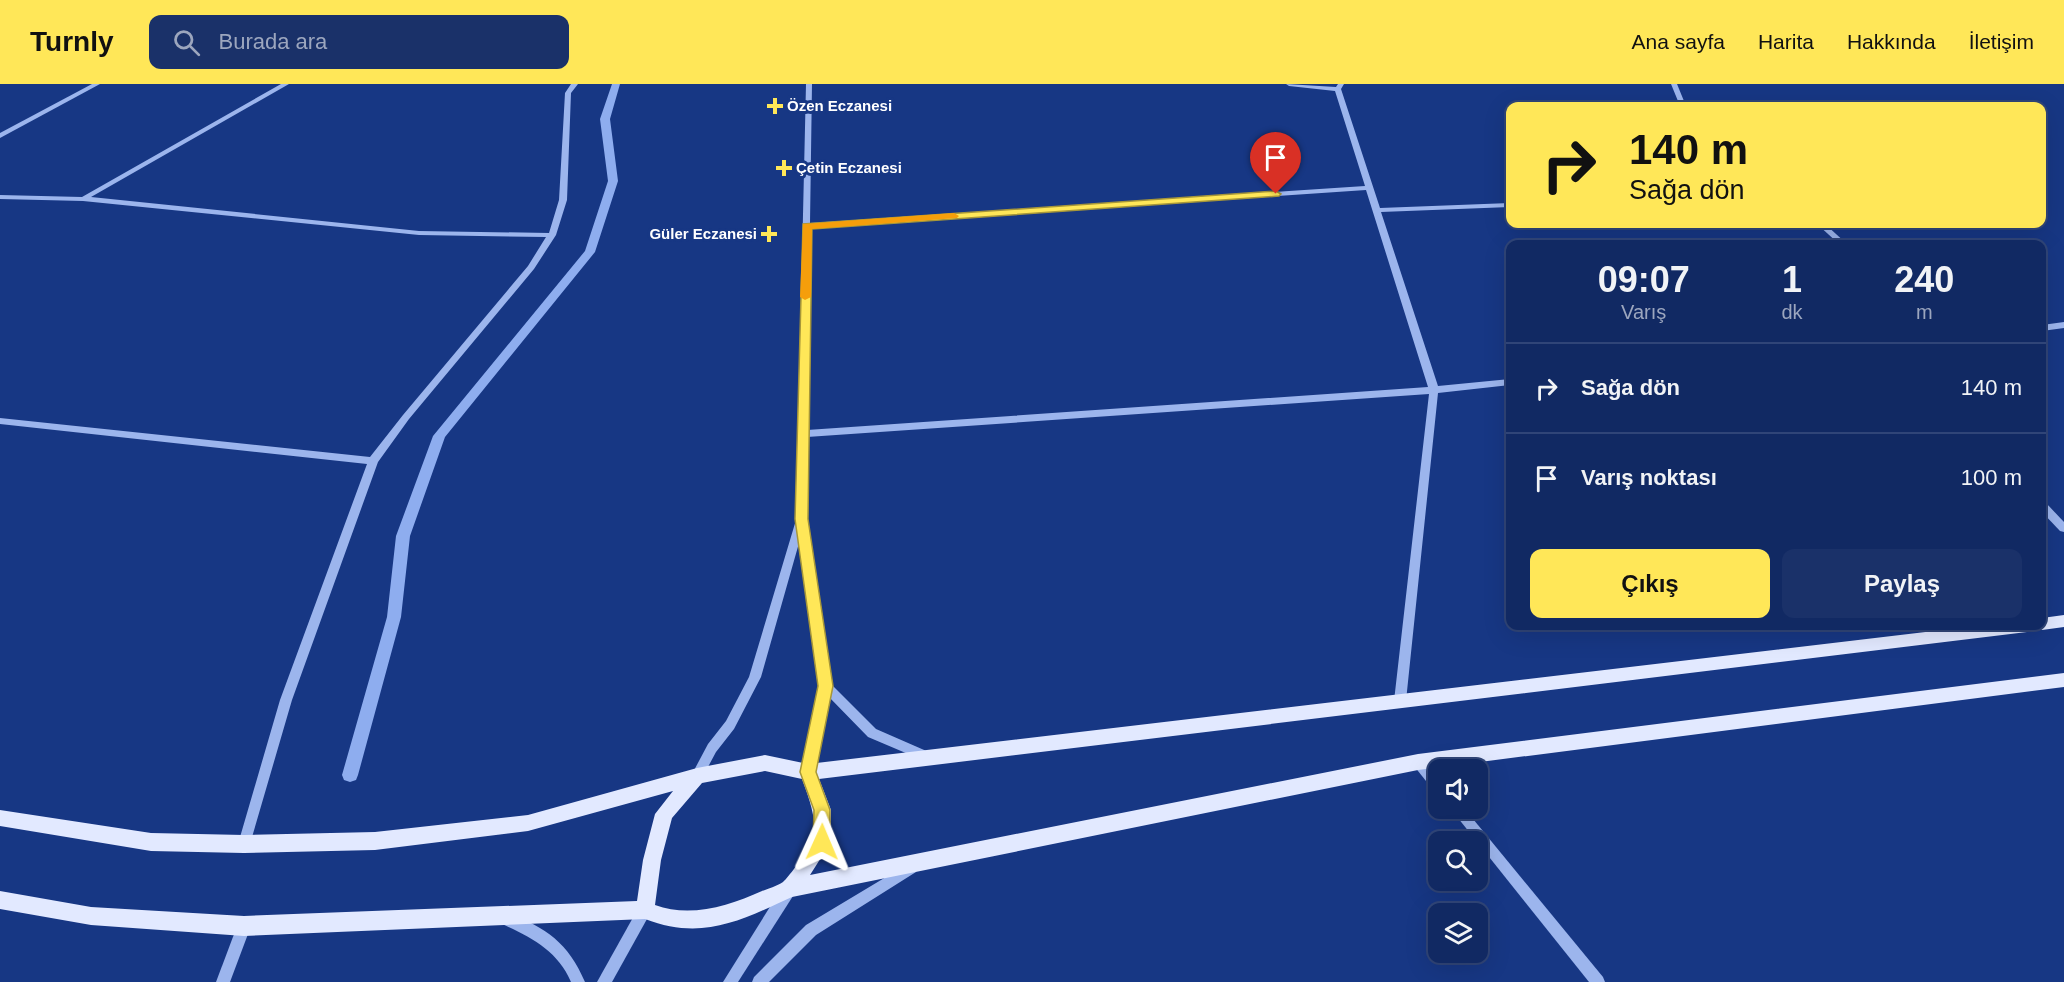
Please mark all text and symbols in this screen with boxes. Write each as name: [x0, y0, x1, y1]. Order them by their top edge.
search box: [149, 15, 569, 69]
text: Turnly: [30, 26, 113, 57]
icon: search: [170, 26, 203, 59]
text: Burada ara: [218, 29, 327, 54]
text: Ana sayfa: [1632, 30, 1725, 53]
text: Harita: [1758, 30, 1814, 53]
text: Hakkında: [1847, 30, 1936, 53]
text: İletişim: [1969, 30, 2034, 53]
place label: Özen Eczanesi: [787, 97, 892, 114]
marker: Özen Eczanesi: [768, 99, 782, 113]
icon: right: [1530, 126, 1608, 204]
text: 140 m: [1629, 126, 1748, 173]
pin: [1250, 132, 1301, 194]
icon: arrive: [1259, 141, 1292, 174]
place label: Çetin Eczanesi: [796, 159, 902, 176]
marker: Çetin Eczanesi: [777, 161, 791, 175]
text: Sağa dön: [1629, 175, 1745, 205]
place label: Güler Eczanesi: [649, 225, 757, 242]
marker: Güler Eczanesi: [762, 227, 776, 241]
text: 09:07: [1598, 259, 1690, 300]
text: 1: [1782, 259, 1802, 300]
text: 240: [1894, 259, 1954, 300]
text: Varış: [1621, 301, 1666, 323]
text: dk: [1781, 301, 1803, 323]
text: m: [1916, 301, 1933, 323]
icon: right: [1530, 372, 1563, 405]
text: Sağa dön: [1581, 375, 1680, 400]
text: 140 m: [1961, 375, 2022, 400]
icon: arrive: [1530, 462, 1563, 495]
text: Varış noktası: [1581, 465, 1717, 490]
text: 100 m: [1961, 465, 2022, 490]
button: Çıkış: [1530, 549, 1770, 618]
button: Paylaş: [1782, 549, 2022, 618]
map controls: [1428, 759, 1488, 963]
button: sound: [1428, 759, 1488, 819]
position arrow: [790, 810, 854, 874]
button: search: [1428, 831, 1488, 891]
button: layers: [1428, 903, 1488, 963]

